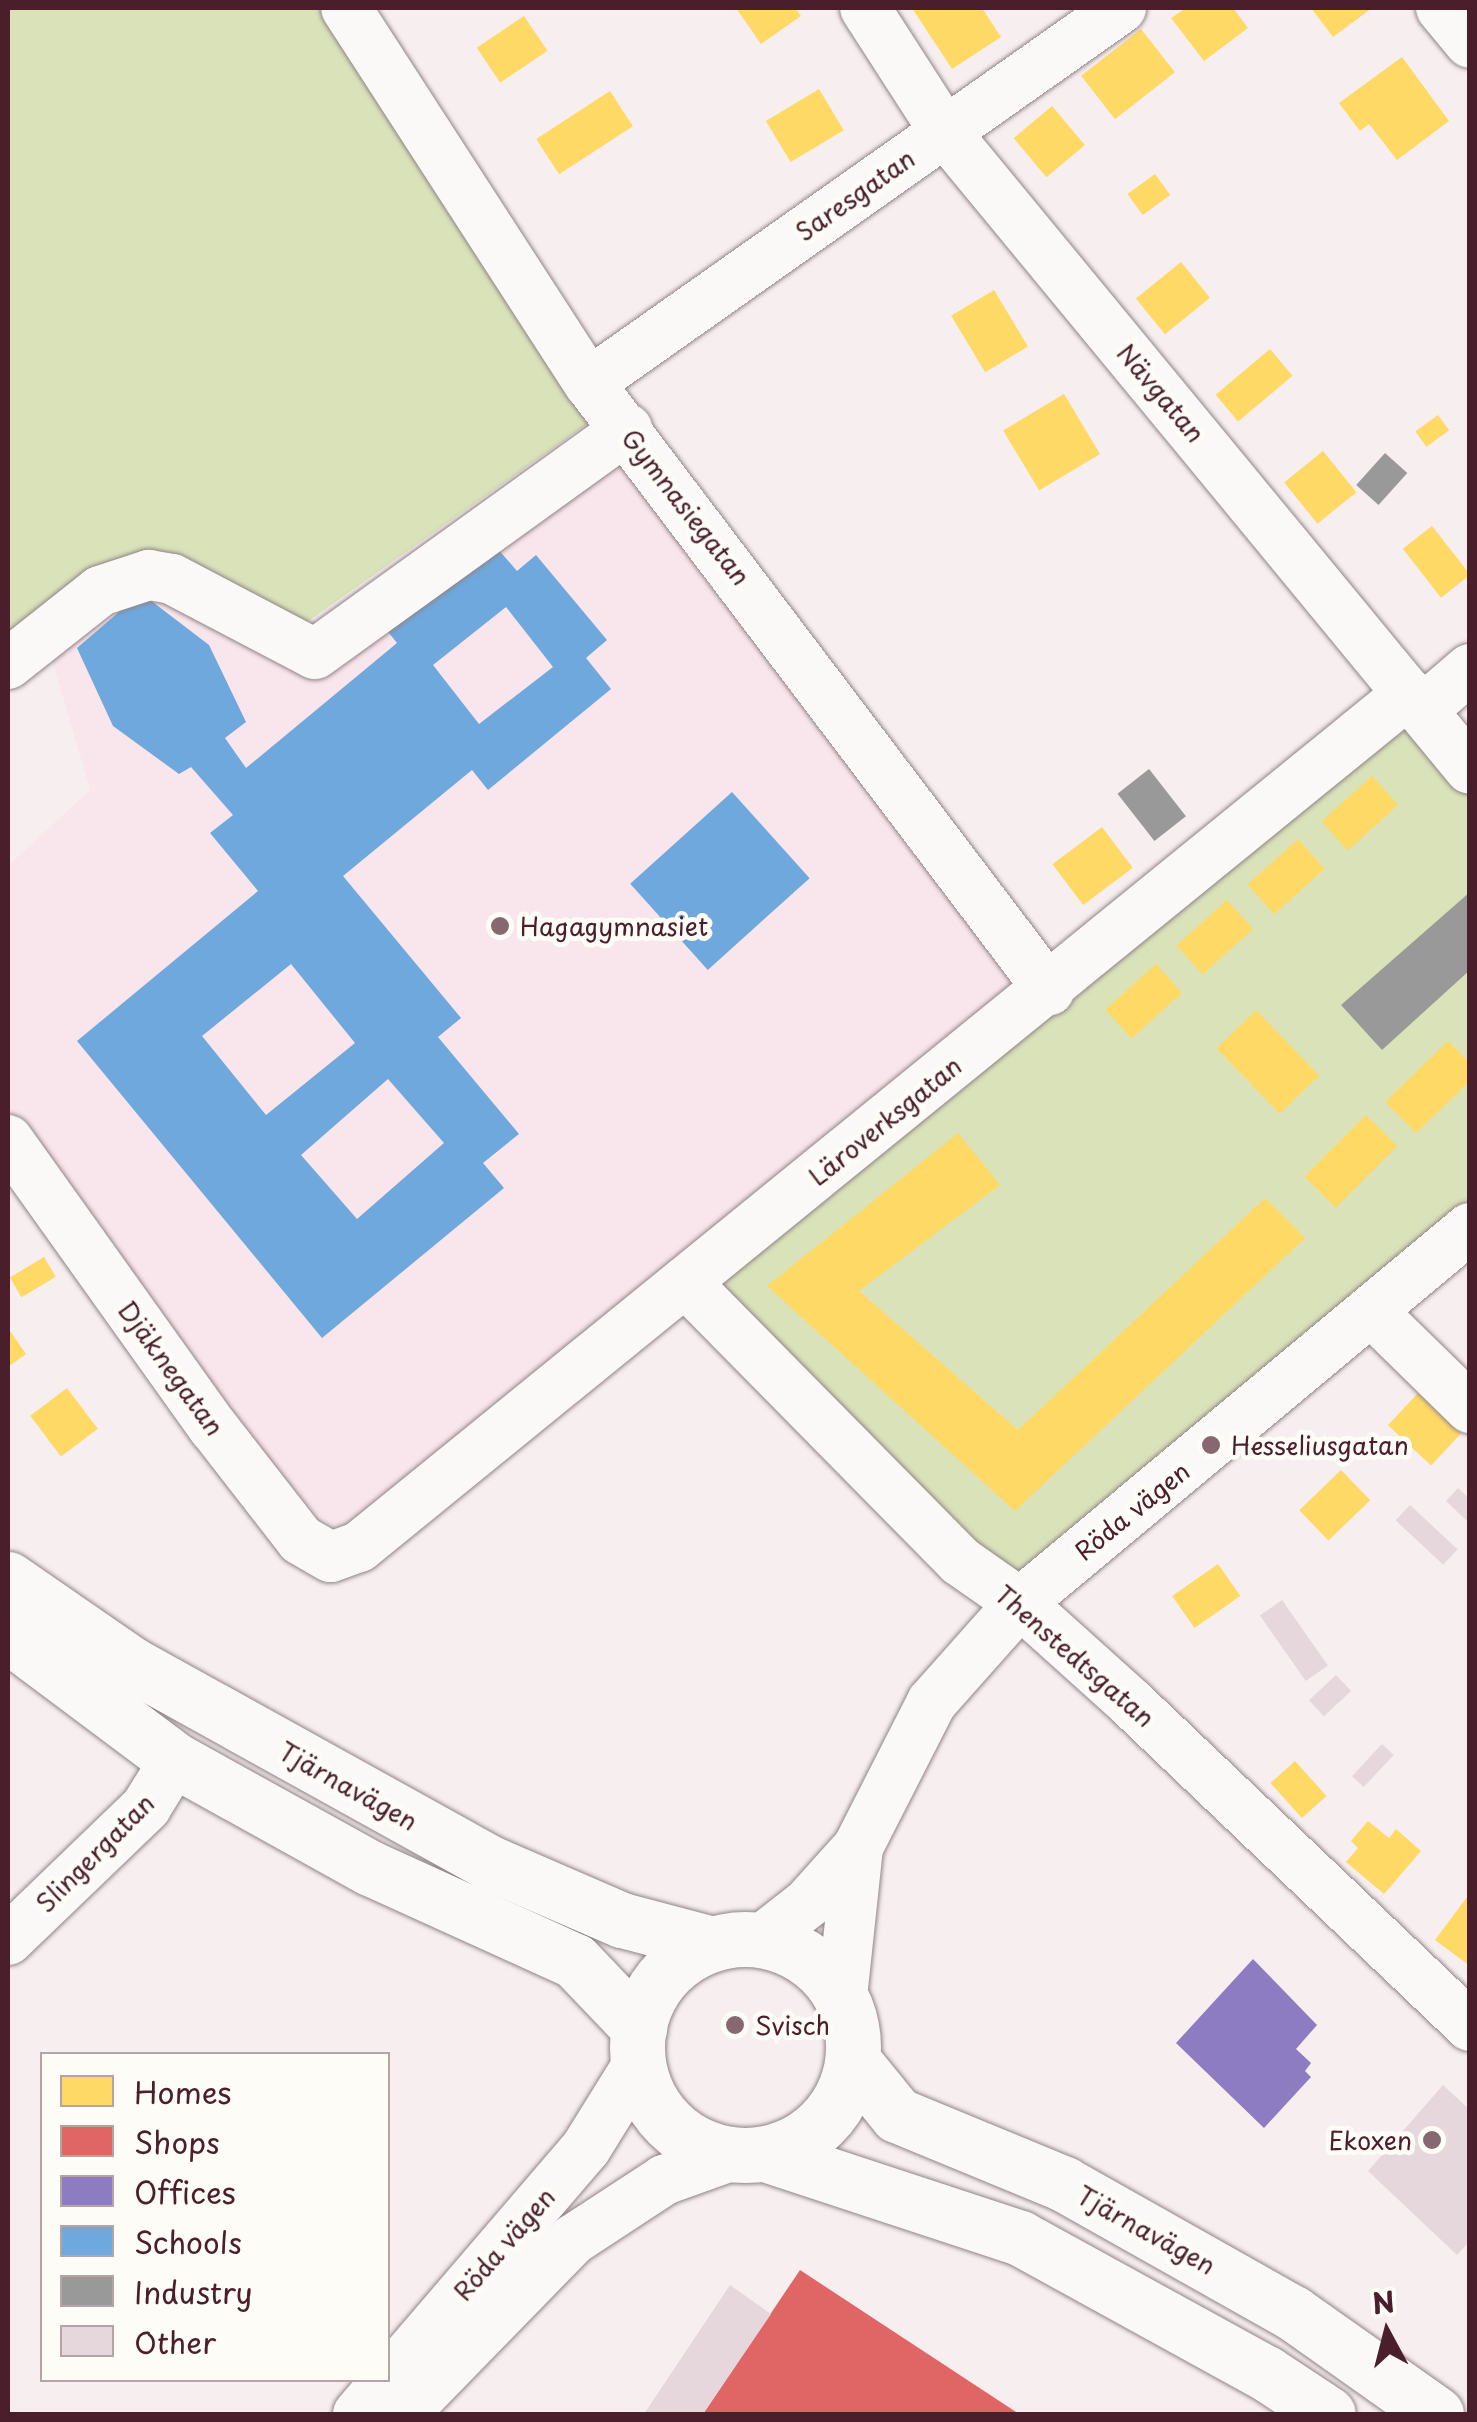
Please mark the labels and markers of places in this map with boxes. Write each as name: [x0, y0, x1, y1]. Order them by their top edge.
place label: Hagagymnasiet: [520, 911, 708, 941]
marker: Hagagymnasiet: [489, 915, 511, 937]
place label: Hesseliusgatan: [1231, 1430, 1409, 1460]
marker: Hesseliusgatan: [1200, 1434, 1222, 1456]
place label: Svisch: [755, 2010, 830, 2040]
marker: Svisch: [724, 2014, 746, 2036]
place label: Ekoxen: [1328, 2125, 1412, 2155]
marker: Ekoxen: [1421, 2129, 1443, 2151]

